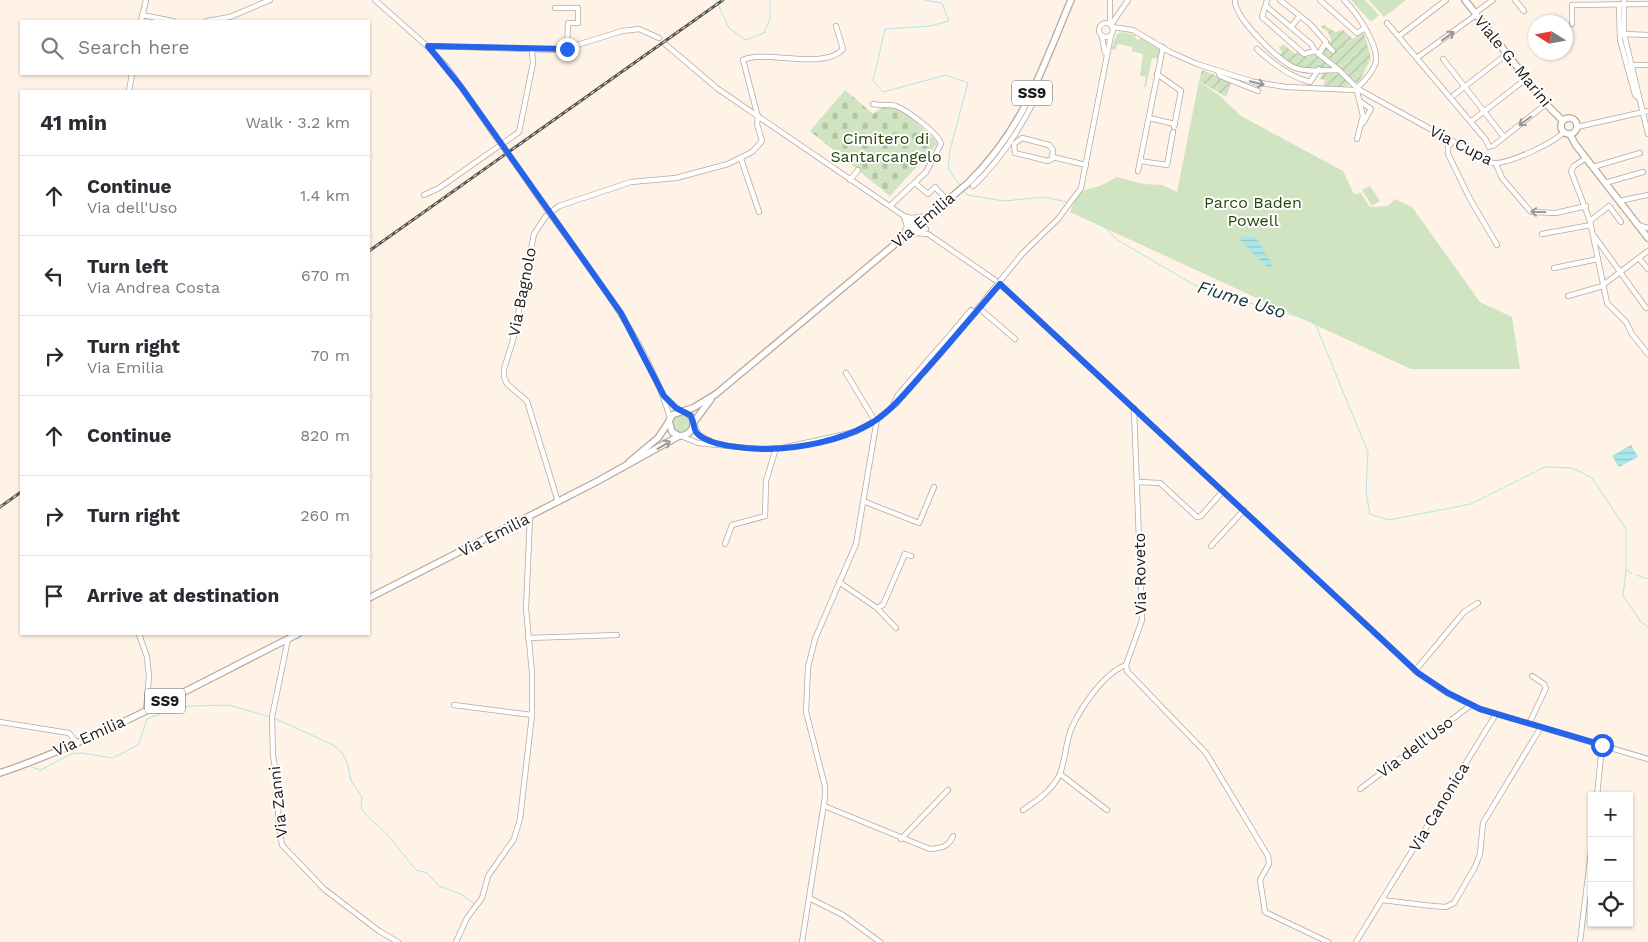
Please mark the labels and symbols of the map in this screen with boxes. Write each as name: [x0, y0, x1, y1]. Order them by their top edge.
street label: Viale G. Marini: [1470, 11, 1556, 111]
north arrow: [1528, 15, 1573, 60]
one-way arrow: [1440, 31, 1454, 42]
route end: [556, 38, 579, 61]
one-way arrow: [1249, 79, 1265, 88]
road number: SS9: [1012, 80, 1052, 106]
one-way arrow: [1519, 115, 1532, 126]
street label: Via Cupa: [1426, 121, 1496, 169]
park label: Cimitero di Santarcangelo: [830, 129, 942, 166]
street label: Via Emilia: [888, 188, 958, 252]
park label: Parco Baden Powell: [1204, 193, 1302, 230]
one-way arrow: [1531, 207, 1547, 217]
street label: Via Bagnolo: [504, 246, 540, 338]
water label: Fiume Uso: [1195, 276, 1289, 322]
one-way arrow: [656, 440, 670, 450]
street label: Via Emilia: [456, 509, 532, 561]
street label: Via Roveto: [1130, 533, 1150, 615]
road number: SS9: [145, 688, 185, 714]
street label: Via Emilia: [50, 712, 128, 760]
street label: Via dell'Uso: [1373, 712, 1457, 782]
route start: [1591, 734, 1614, 757]
street label: Via Canonica: [1405, 759, 1473, 855]
street label: Via Zanni: [265, 765, 291, 839]

